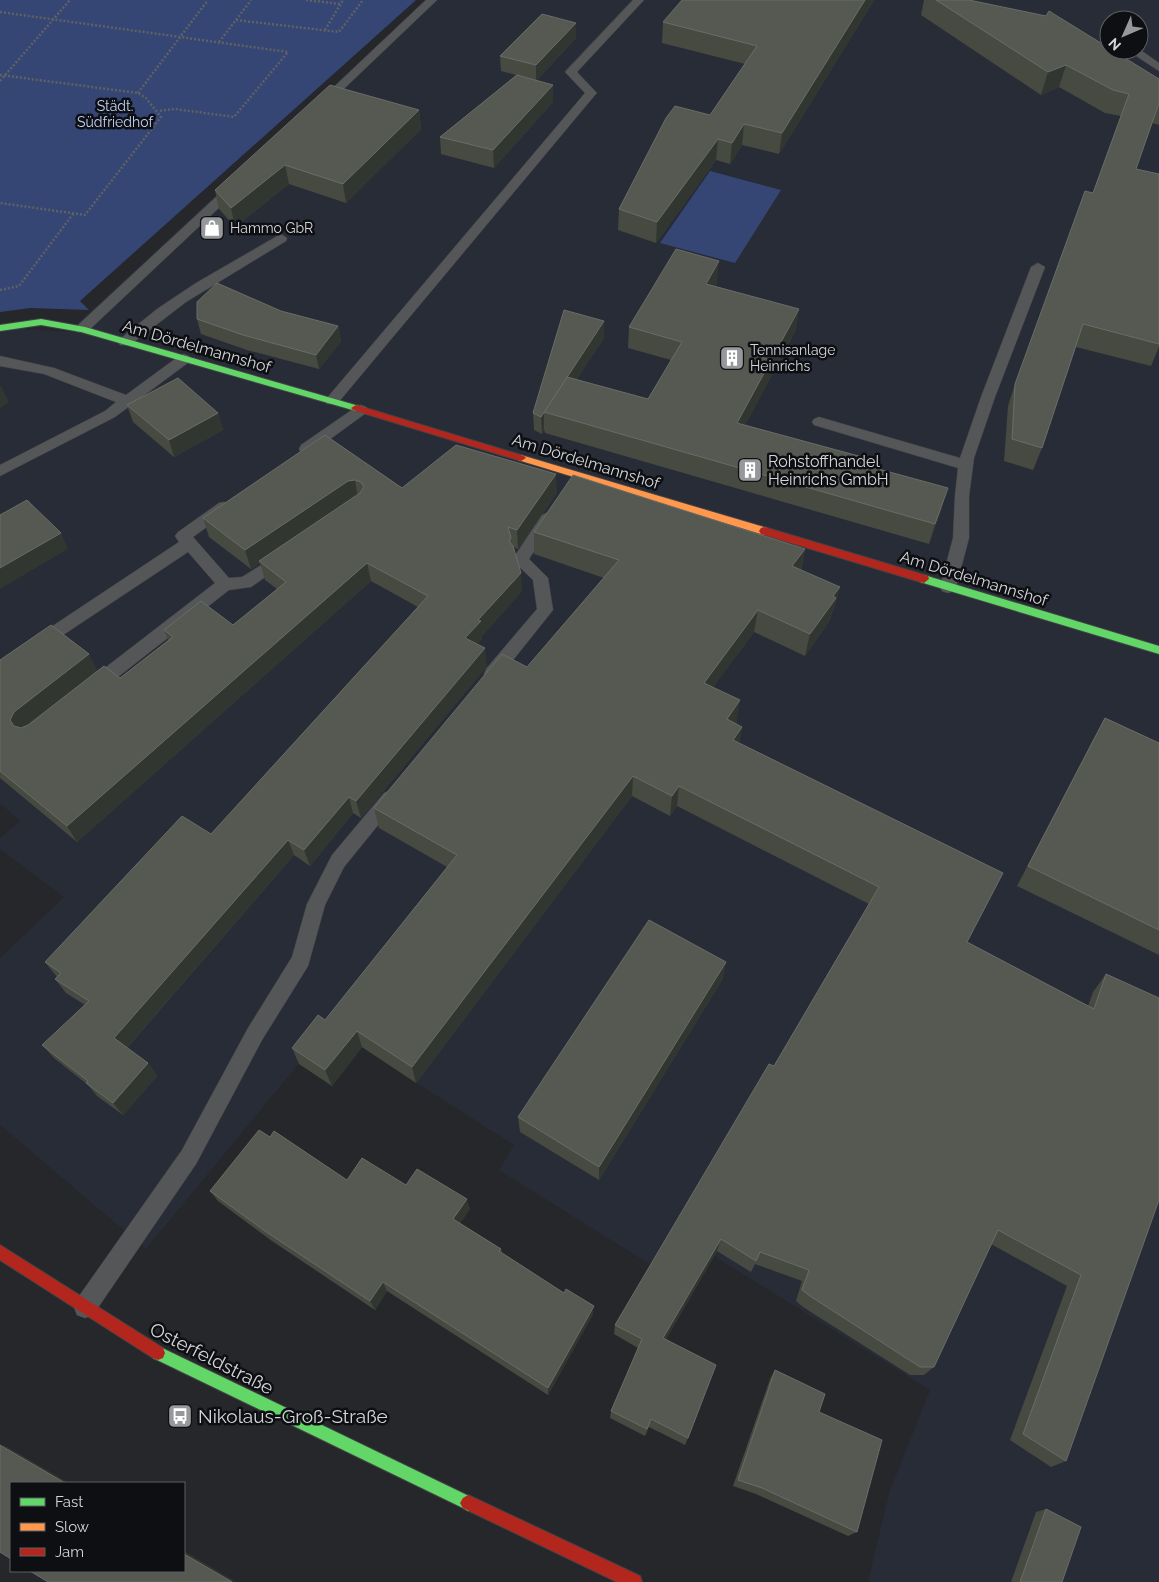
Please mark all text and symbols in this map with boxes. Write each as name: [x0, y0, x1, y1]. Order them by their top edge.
north arrow: [1099, 10, 1149, 60]
text: N: [1105, 35, 1124, 54]
park label: Städt. Südfriedhof: [77, 98, 154, 130]
shop icon: Hammo GbR: [199, 215, 225, 241]
place label: Hammo GbR: [230, 220, 313, 236]
street label: Am Dördelmannshof: [120, 316, 274, 377]
place label: Tennisanlage Heinrichs: [750, 342, 835, 374]
building icon: Tennisanlage Heinrichs: [719, 345, 745, 371]
street label: Am Dördelmannshof: [510, 430, 663, 493]
place label: Rohstoffhandel Heinrichs GmbH: [768, 452, 889, 489]
building icon: Rohstoffhandel Heinrichs GmbH: [737, 457, 763, 483]
street label: Am Dördelmannshof: [898, 547, 1051, 610]
street label: Osterfeldstraße: [147, 1317, 277, 1399]
bus stop icon: Nikolaus-Groß-Straße: [167, 1403, 193, 1429]
place label: Nikolaus-Groß-Straße: [198, 1405, 388, 1427]
legend: [10, 1482, 185, 1572]
text: Fast: [55, 1493, 83, 1511]
text: Slow: [55, 1518, 89, 1536]
text: Jam: [55, 1543, 84, 1561]

